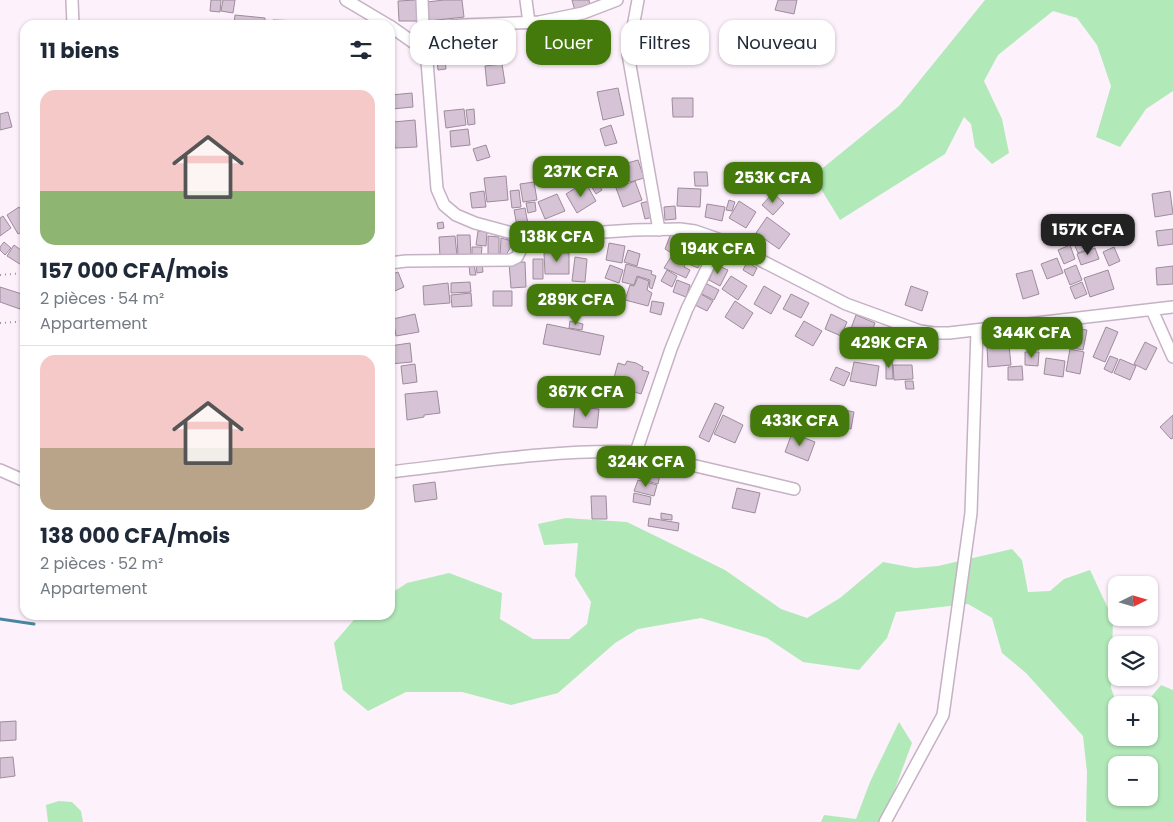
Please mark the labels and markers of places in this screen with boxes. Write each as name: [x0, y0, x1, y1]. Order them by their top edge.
pin: 237K CFA: [529, 156, 633, 198]
pin: 253K CFA: [721, 162, 825, 204]
pin: 157K CFA: [1036, 214, 1140, 256]
pin: 138K CFA: [505, 220, 609, 263]
pin: 194K CFA: [666, 232, 770, 275]
pin: 289K CFA: [524, 284, 628, 326]
pin: 344K CFA: [980, 316, 1084, 359]
pin: 429K CFA: [837, 326, 941, 369]
pin: 367K CFA: [534, 376, 638, 418]
pin: 433K CFA: [748, 404, 852, 447]
pin: 324K CFA: [594, 446, 698, 488]

